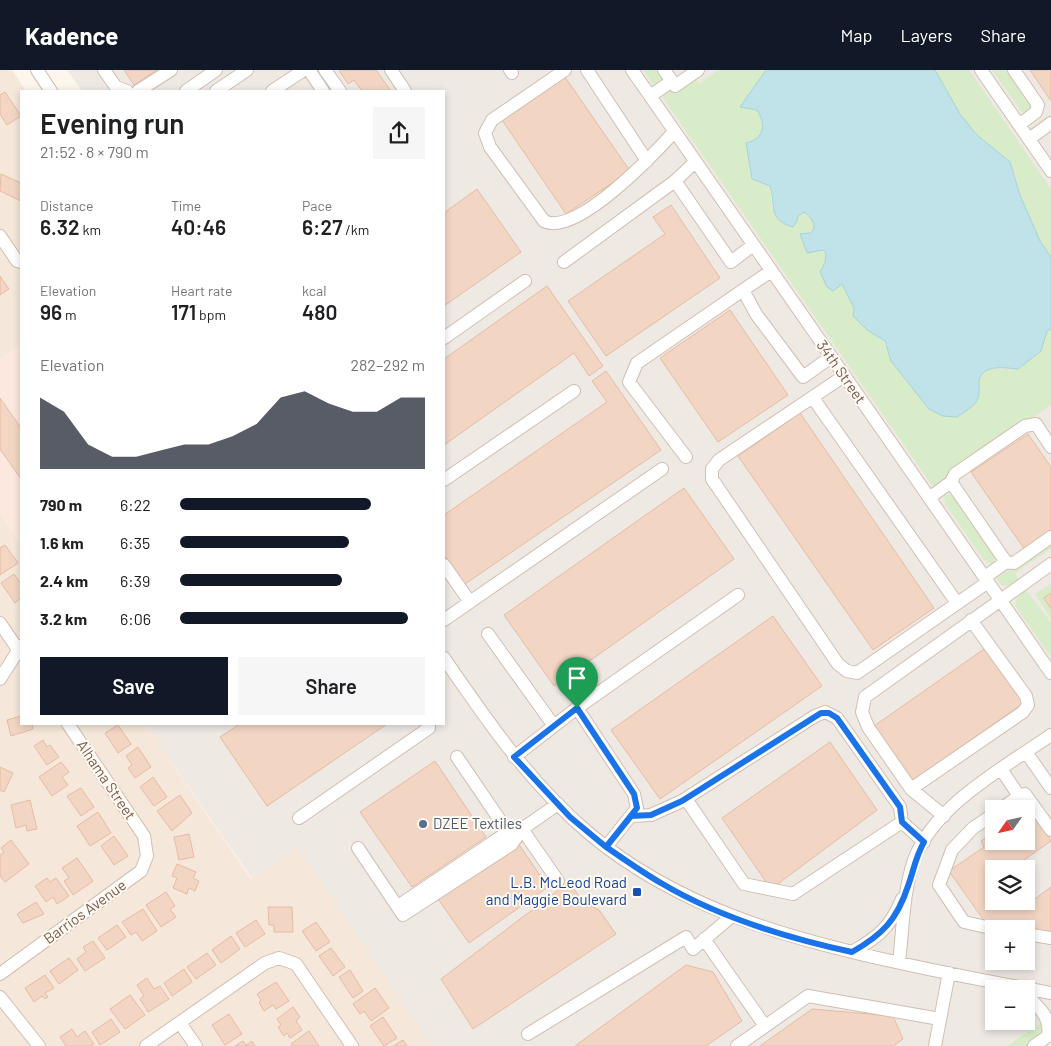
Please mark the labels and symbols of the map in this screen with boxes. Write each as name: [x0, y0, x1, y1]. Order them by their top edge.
street label: 34th Street: [813, 336, 870, 407]
pin: [556, 657, 598, 708]
street label: Alhama Street: [74, 736, 140, 823]
north arrow: [985, 800, 1035, 850]
place label: DZEE Textiles: [433, 814, 522, 832]
marker: DZEE Textiles: [417, 818, 429, 830]
place label: L.B. McLeod Road and Maggie Boulevard: [486, 873, 627, 908]
street label: Barrios Avenue: [40, 875, 129, 947]
marker: L.B. McLeod Road and Maggie Boulevard: [631, 886, 643, 898]

